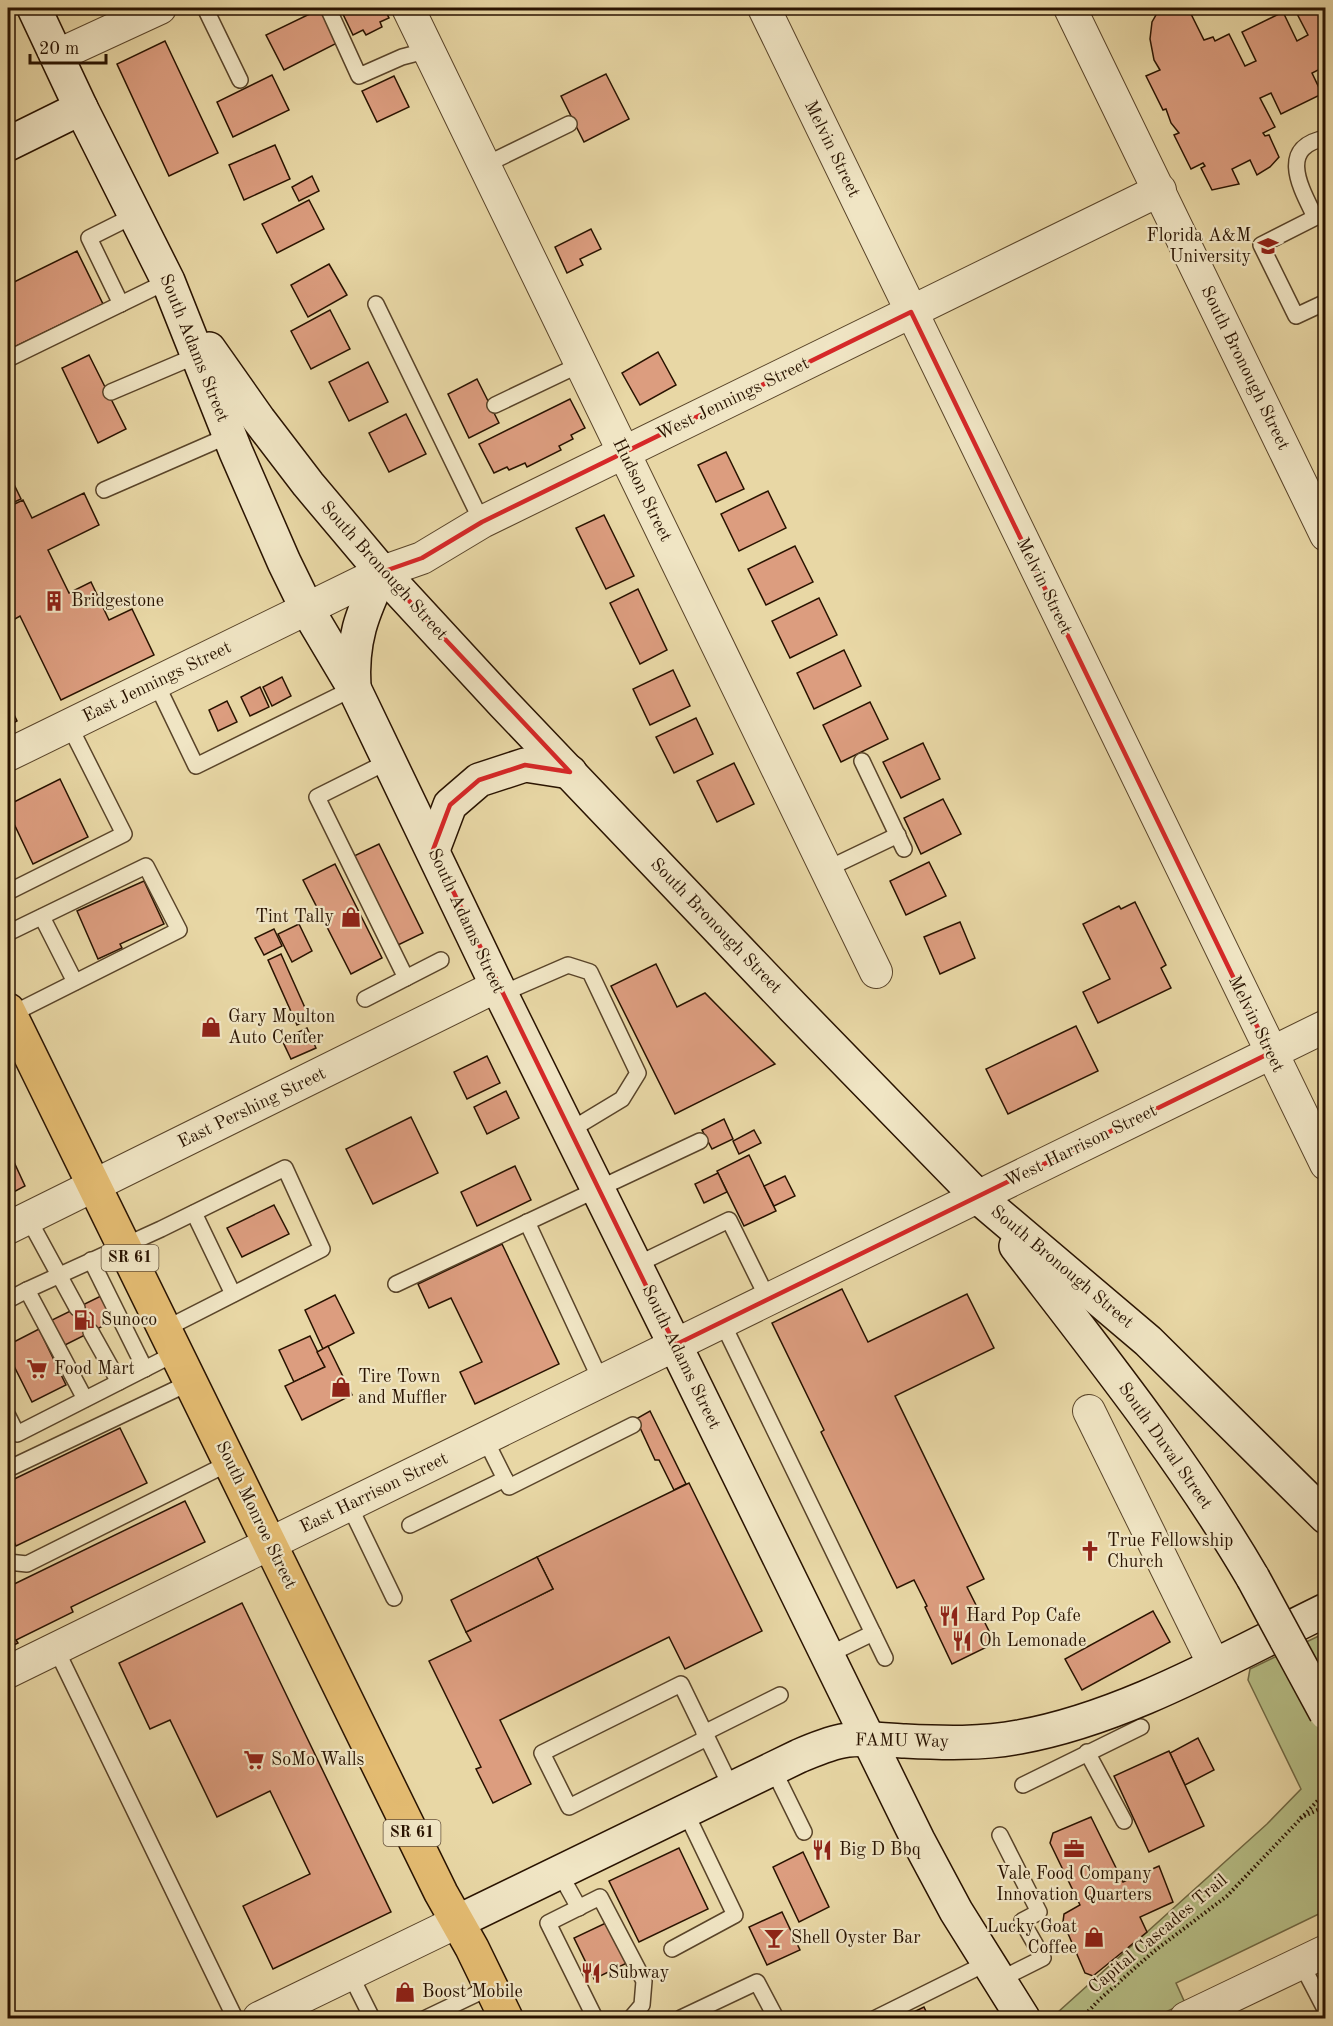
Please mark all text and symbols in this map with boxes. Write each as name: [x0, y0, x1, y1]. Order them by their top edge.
scale bar: [30, 27, 106, 65]
text: 20 m: [39, 40, 79, 58]
street label: Melvin Street: [801, 98, 863, 200]
place label: Florida A&M University: [1146, 227, 1251, 266]
school or university icon: Florida A&M University: [1256, 234, 1280, 258]
street label: South Adams Street: [156, 272, 232, 424]
street label: South Bronough Street: [1197, 283, 1293, 453]
street label: West Jennings Street: [654, 354, 812, 444]
street label: Hudson Street: [609, 436, 675, 544]
street label: South Bronough Street: [317, 498, 451, 644]
street label: Melvin Street: [1013, 535, 1075, 637]
building icon: Bridgestone: [42, 589, 66, 613]
place label: Bridgestone: [71, 592, 164, 610]
street label: East Jennings Street: [80, 638, 234, 726]
street label: South Adams Street: [425, 846, 507, 996]
street label: South Bronough Street: [647, 855, 785, 997]
shop icon: Tint Tally: [339, 905, 363, 929]
place label: Tint Tally: [255, 908, 334, 926]
street label: Melvin Street: [1225, 973, 1287, 1075]
place label: Gary Moulton Auto Center: [228, 1008, 336, 1047]
shop icon: Gary Moulton Auto Center: [199, 1015, 223, 1039]
street label: East Pershing Street: [175, 1064, 329, 1152]
street label: West Harrison Street: [1002, 1101, 1160, 1191]
street label: South Bronough Street: [987, 1202, 1137, 1332]
road number: SR 61: [102, 1245, 158, 1271]
street label: South Adams Street: [638, 1282, 724, 1432]
fuel station icon: Sunoco: [72, 1308, 96, 1332]
place label: Sunoco: [101, 1311, 157, 1329]
supermarket icon: Food Mart: [25, 1357, 49, 1381]
place label: Food Mart: [54, 1360, 135, 1378]
place label: Tire Town and Muffler: [358, 1368, 448, 1407]
shop icon: Tire Town and Muffler: [329, 1375, 353, 1399]
street label: South Duval Street: [1115, 1379, 1215, 1513]
street label: South Monroe Street: [212, 1438, 300, 1592]
street label: East Harrison Street: [297, 1449, 451, 1537]
place label: True Fellowship Church: [1107, 1532, 1233, 1571]
church icon: True Fellowship Church: [1078, 1539, 1102, 1563]
restaurant icon: Hard Pop Cafe: [937, 1604, 961, 1628]
place label: Hard Pop Cafe: [966, 1607, 1081, 1625]
restaurant icon: Oh Lemonade: [950, 1629, 974, 1653]
place label: Oh Lemonade: [979, 1632, 1086, 1650]
street label: FAMU Way: [855, 1731, 950, 1751]
supermarket icon: SoMo Walls: [242, 1748, 266, 1772]
place label: SoMo Walls: [271, 1751, 365, 1769]
road number: SR 61: [384, 1820, 440, 1846]
office icon: Vale Food Company Innovation Quarters: [1062, 1837, 1086, 1861]
restaurant icon: Big D Bbq: [810, 1838, 834, 1862]
place label: Big D Bbq: [839, 1841, 921, 1859]
place label: Vale Food Company Innovation Quarters: [996, 1865, 1152, 1904]
street label: Capital Cascades Trail: [1085, 1871, 1231, 1997]
place label: Lucky Goat Coffee: [986, 1918, 1077, 1957]
shop icon: Lucky Goat Coffee: [1082, 1925, 1106, 1949]
bar icon: Shell Oyster Bar: [762, 1926, 786, 1950]
place label: Shell Oyster Bar: [791, 1929, 921, 1947]
restaurant icon: Subway: [579, 1961, 603, 1985]
place label: Subway: [608, 1964, 670, 1982]
shop icon: Boost Mobile: [393, 1980, 417, 2004]
place label: Boost Mobile: [422, 1983, 523, 2001]

